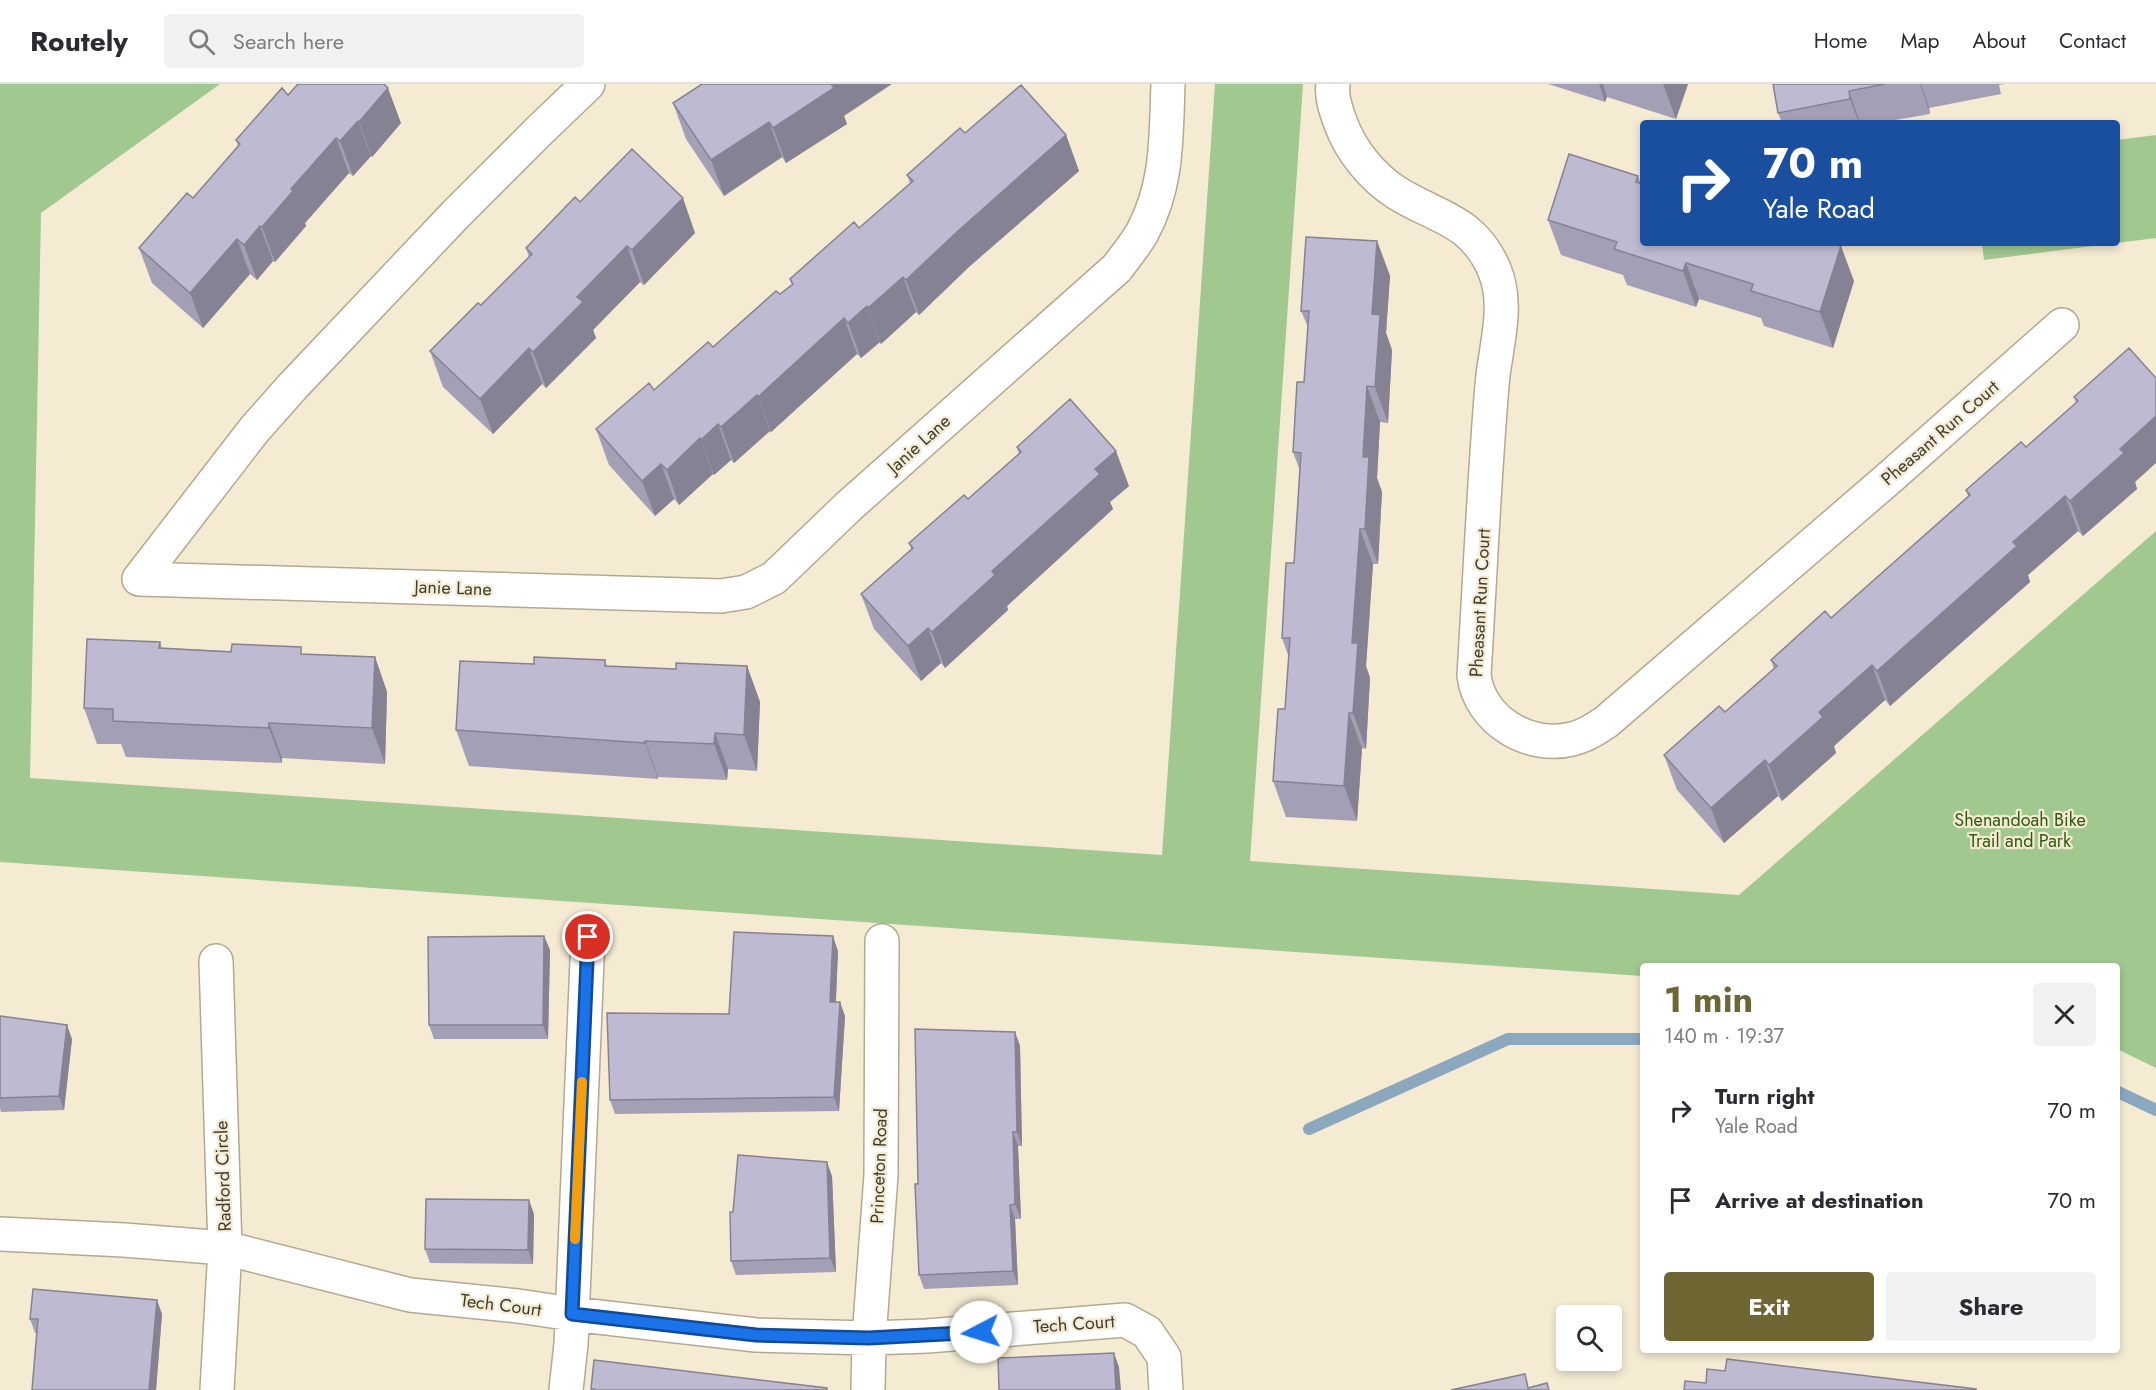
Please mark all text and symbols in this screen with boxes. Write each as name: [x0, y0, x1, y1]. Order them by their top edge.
search box: [164, 14, 584, 68]
text: Routely: [30, 21, 128, 62]
icon: search: [185, 25, 218, 58]
text: Search here: [233, 25, 344, 57]
text: Home: [1814, 26, 1867, 56]
text: Map: [1900, 26, 1940, 56]
text: About: [1973, 26, 2026, 56]
text: Contact: [2059, 26, 2126, 56]
text: 70 m: [1763, 133, 1863, 194]
icon: right: [1664, 144, 1742, 222]
text: Yale Road: [1763, 189, 1875, 228]
street label: Pheasant Run Court: [1875, 374, 2005, 492]
street label: Janie Lane: [880, 408, 956, 481]
street label: Pheasant Run Court: [1463, 527, 1497, 678]
street label: Janie Lane: [412, 574, 492, 602]
park label: Shenandoah Bike Trail and Park: [1954, 807, 2086, 854]
pin: [562, 911, 613, 962]
icon: arrive: [571, 920, 604, 953]
text: 1 min: [1664, 973, 1753, 1025]
button: close: [2033, 983, 2096, 1046]
text: 140 m · 19:37: [1664, 1022, 1784, 1051]
text: Turn right: [1715, 1080, 1815, 1112]
icon: right: [1664, 1094, 1697, 1127]
text: 70 m: [2047, 1094, 2096, 1126]
street label: Princeton Road: [864, 1108, 894, 1224]
text: Yale Road: [1715, 1112, 1798, 1141]
street label: Radford Circle: [208, 1120, 238, 1232]
icon: arrive: [1664, 1184, 1697, 1217]
text: Arrive at destination: [1715, 1184, 1924, 1216]
text: 70 m: [2047, 1184, 2096, 1216]
button: Exit: [1664, 1272, 1874, 1341]
button: Share: [1886, 1272, 2096, 1341]
street label: Tech Court: [459, 1287, 544, 1323]
position arrow: [949, 1300, 1013, 1364]
map controls: [1556, 1305, 1622, 1371]
button: search: [1556, 1305, 1622, 1371]
street label: Tech Court: [1032, 1308, 1116, 1340]

